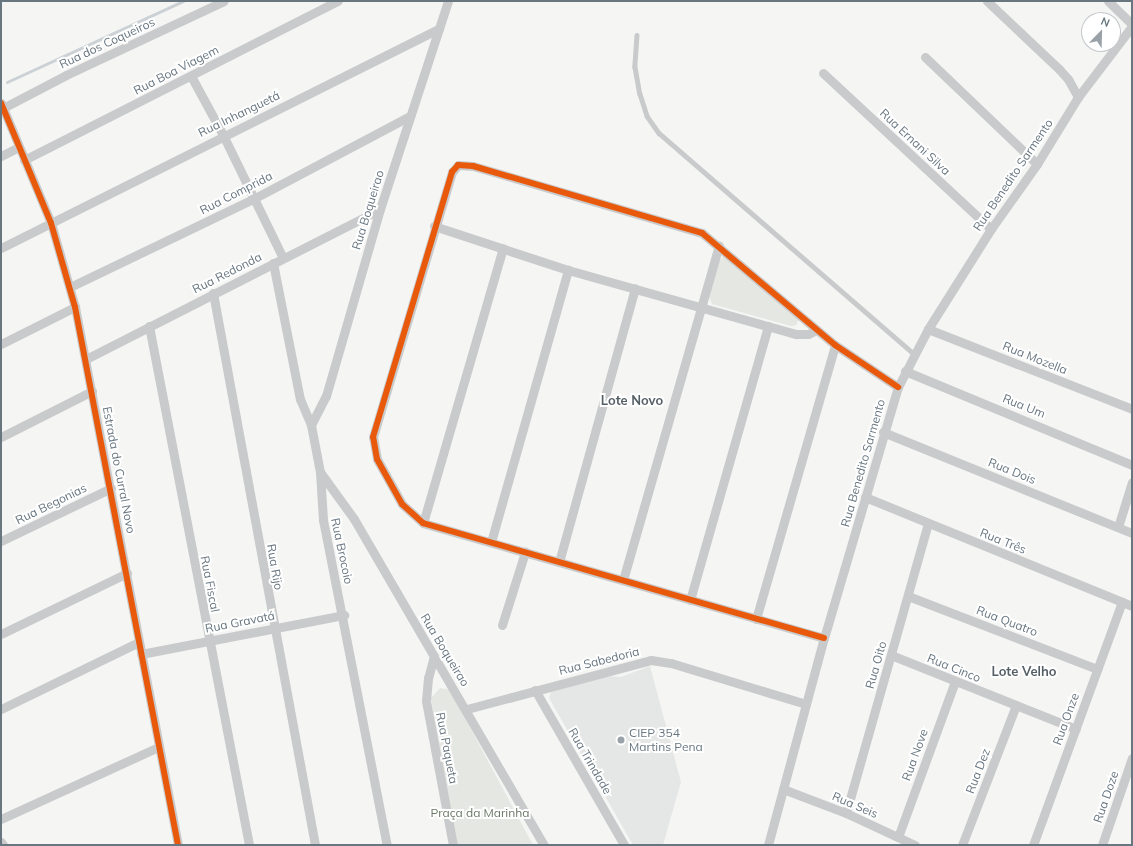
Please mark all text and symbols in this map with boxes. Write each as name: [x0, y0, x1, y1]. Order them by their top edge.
north arrow: [1081, 12, 1121, 52]
text: N: [1099, 14, 1112, 30]
street label: Rua dos Coqueiros: [57, 15, 157, 71]
street label: Rua Boa Viagem: [131, 42, 221, 98]
street label: Rua Inhanguetá: [196, 88, 282, 140]
street label: Rua Ernani Silva: [877, 106, 953, 178]
street label: Rua Benedito Sarmento: [970, 116, 1056, 234]
street label: Rua Boqueirao: [349, 168, 387, 252]
street label: Rua Comprida: [197, 169, 275, 217]
street label: Rua Redonda: [190, 249, 264, 297]
street label: Rua Mozella: [1001, 339, 1069, 377]
street label: Rua Um: [1001, 391, 1047, 421]
district label: Lote Novo: [601, 392, 663, 408]
street label: Rua Benedito Sarmento: [838, 398, 888, 528]
street label: Estrada do Curral Novo: [100, 405, 138, 535]
street label: Rua Dois: [986, 455, 1038, 487]
street label: Rua Begonias: [13, 481, 89, 527]
street label: Rua Brocoio: [328, 517, 356, 585]
street label: Rua Três: [978, 525, 1028, 557]
street label: Rua Rijo: [264, 543, 286, 591]
street label: Rua Fiscal: [197, 555, 223, 613]
street label: Rua Quatro: [974, 603, 1040, 639]
street label: Rua Gravatá: [204, 608, 276, 636]
street label: Rua Boqueirao: [418, 611, 472, 689]
street label: Rua Oito: [862, 640, 890, 690]
street label: Rua Sabedoria: [557, 644, 641, 678]
street label: Rua Cinco: [925, 651, 983, 685]
district label: Lote Velho: [992, 663, 1056, 679]
street label: Rua Onze: [1050, 691, 1082, 747]
street label: Rua Paqueta: [433, 711, 461, 785]
street label: Rua Trindade: [565, 725, 615, 797]
place label: CIEP 354 Martins Pena: [629, 726, 703, 754]
street label: Rua Nove: [899, 727, 931, 783]
marker: CIEP 354 Martins Pena: [616, 735, 626, 745]
street label: Rua Dez: [963, 746, 993, 796]
street label: Rua Doze: [1090, 769, 1122, 825]
street label: Rua Seis: [830, 789, 880, 821]
park label: Praça da Marinha: [431, 806, 529, 820]

